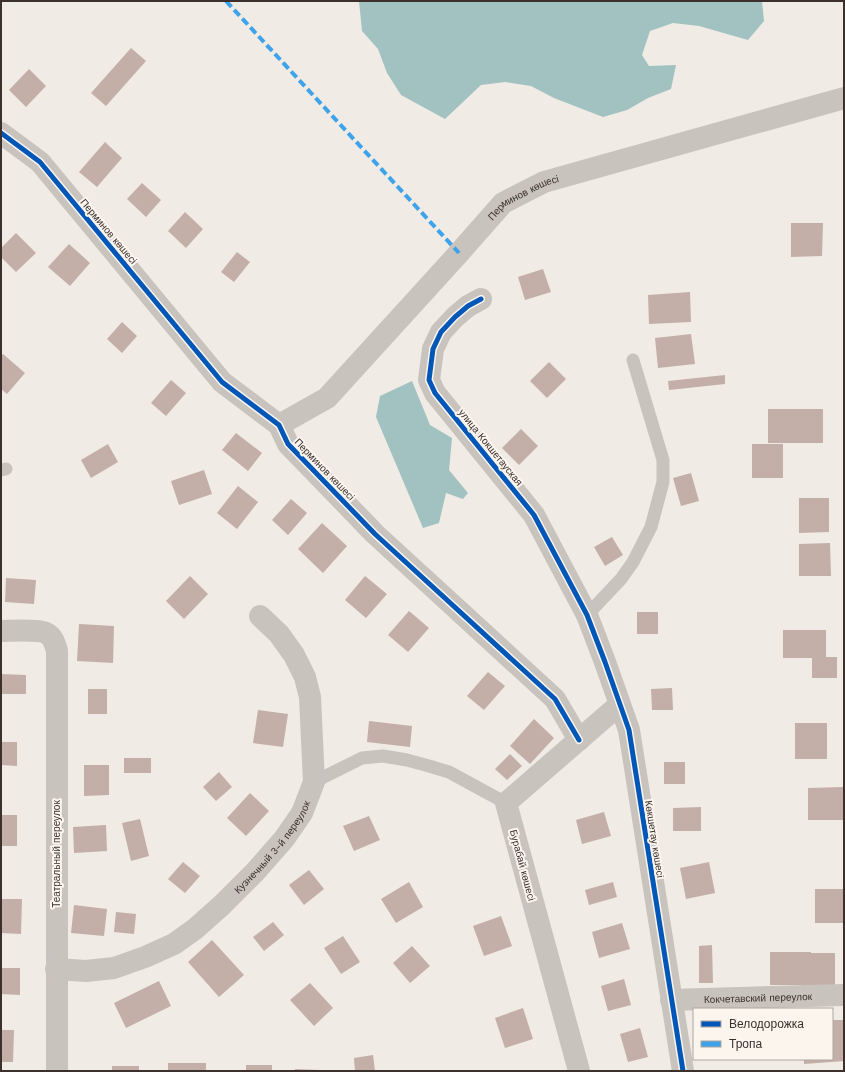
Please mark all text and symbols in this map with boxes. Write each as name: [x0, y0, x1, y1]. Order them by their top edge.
street label: Перминов көшесі: [486, 173, 560, 222]
street label: Перминов көшесі: [78, 197, 139, 266]
street label: улица Кокшетауская: [456, 407, 525, 488]
street label: Перминов көшесі: [292, 436, 357, 502]
street label: Кузнечный 3-й переулок: [232, 799, 312, 896]
street label: Театральный переулок: [51, 800, 62, 908]
street label: Көкшетау көшесі: [643, 800, 666, 879]
street label: Бурабай көшесі: [508, 828, 537, 902]
street label: Кокчетавский переулок: [704, 991, 813, 1005]
legend: [693, 1008, 833, 1060]
text: Велодорожка: [729, 1017, 804, 1031]
text: Тропа: [729, 1037, 763, 1051]

